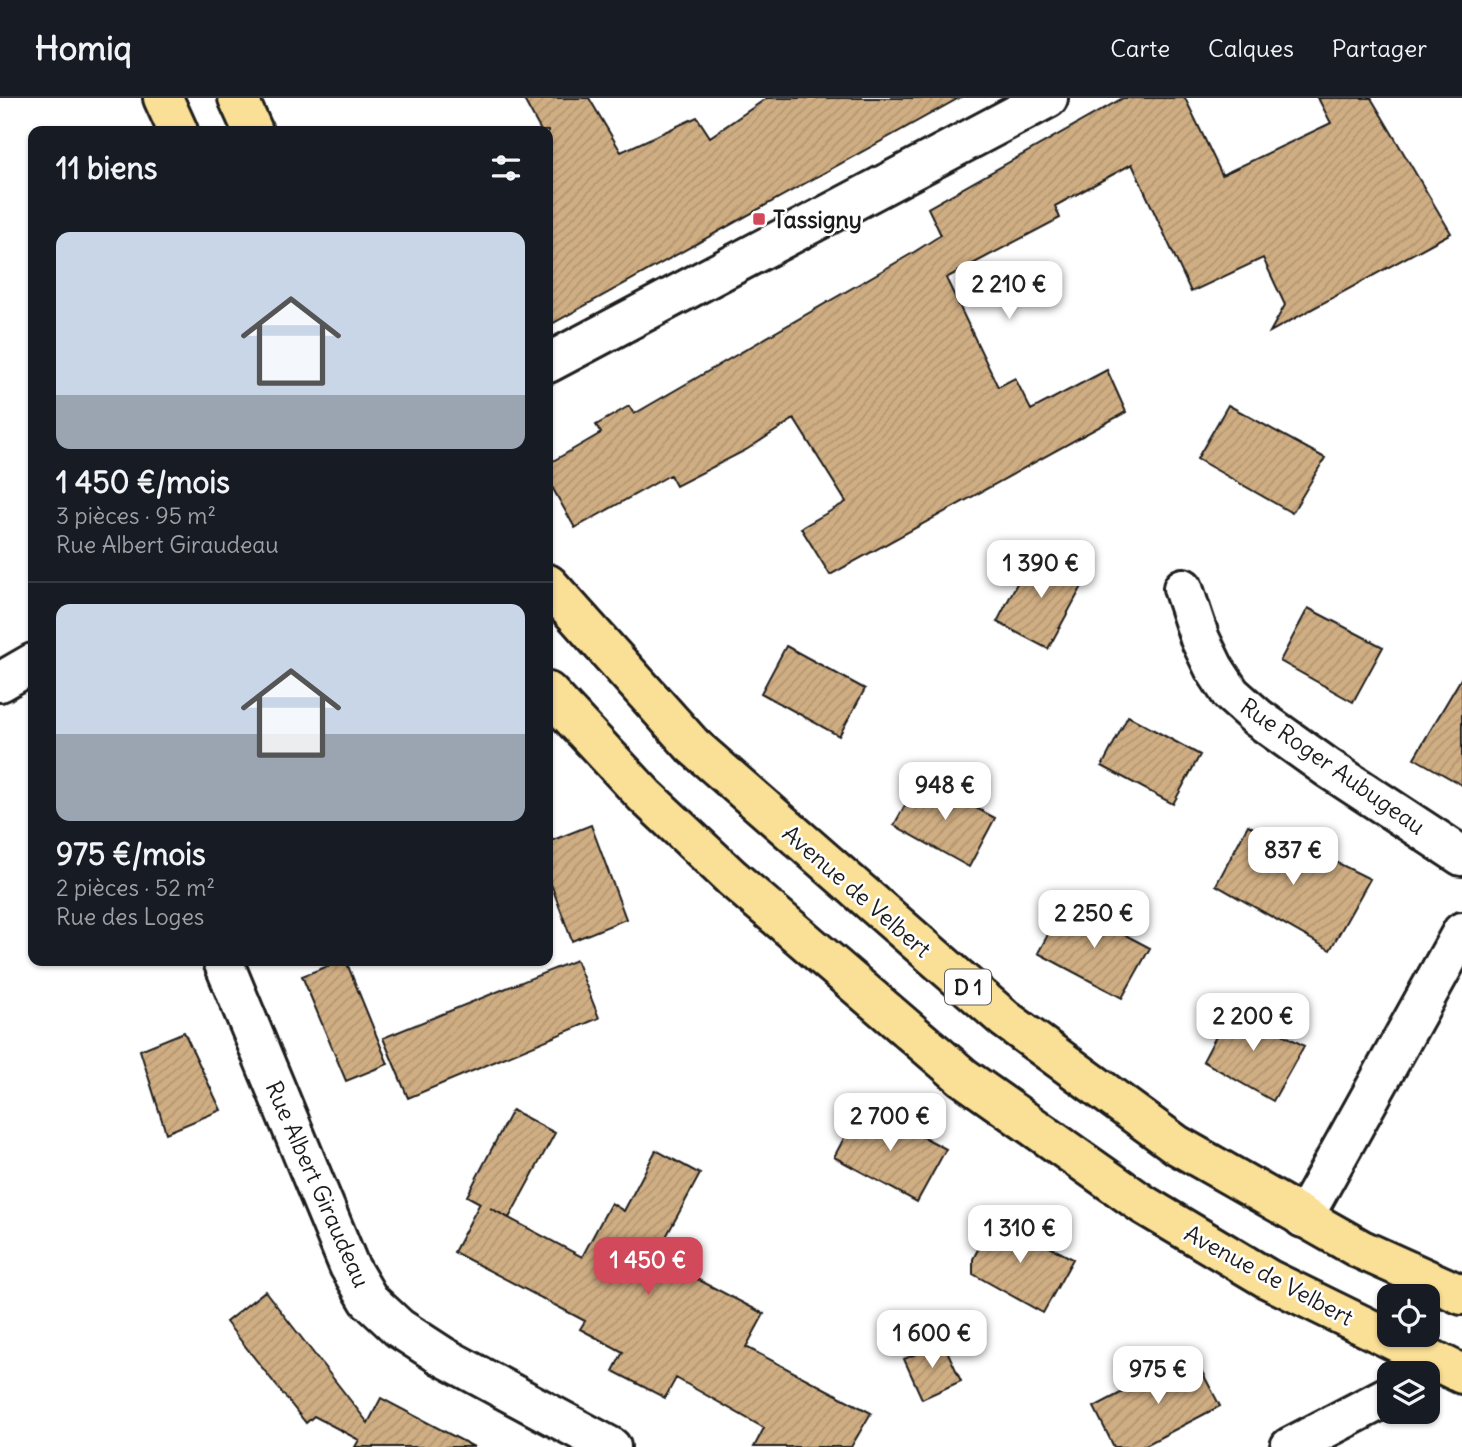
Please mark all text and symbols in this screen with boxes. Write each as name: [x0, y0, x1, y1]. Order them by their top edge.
text: Homiq: [35, 27, 132, 69]
text: Carte: [1110, 33, 1170, 63]
text: Calques: [1208, 33, 1294, 63]
text: Partager: [1332, 33, 1427, 63]
text: 11 biens: [56, 149, 157, 187]
icon: filters: [487, 149, 525, 187]
place label: Tassigny: [773, 205, 862, 234]
marker: Tassigny: [751, 211, 767, 227]
pin: 2 210 €: [944, 262, 1074, 321]
text: 2 210 €: [971, 269, 1047, 298]
icon: home: [228, 278, 354, 404]
text: 1 450 €/mois: [56, 463, 230, 501]
text: 3 pièces · 95 m²: [56, 501, 216, 530]
text: Rue Albert Giraudeau: [56, 530, 279, 559]
pin: 1 390 €: [976, 540, 1106, 600]
text: 1 390 €: [1003, 548, 1079, 577]
icon: home: [228, 650, 354, 776]
street label: Rue Roger Aubugeau: [1235, 691, 1431, 841]
pin: 948 €: [896, 762, 994, 822]
text: 948 €: [915, 770, 975, 799]
street label: Avenue de Velbert: [777, 819, 937, 963]
pin: 837 €: [1244, 828, 1342, 887]
text: 975 €/mois: [56, 835, 206, 873]
text: 837 €: [1264, 835, 1322, 864]
text: 2 pièces · 52 m²: [56, 873, 215, 902]
pin: 2 250 €: [1029, 890, 1159, 950]
text: 2 250 €: [1054, 898, 1134, 927]
text: Rue des Loges: [56, 902, 204, 931]
road number: D 1: [945, 970, 991, 1004]
pin: 2 200 €: [1188, 993, 1318, 1053]
text: 2 200 €: [1212, 1001, 1294, 1030]
street label: Rue Albert Giraudeau: [259, 1076, 377, 1292]
pin: 2 700 €: [825, 1094, 955, 1153]
text: 2 700 €: [850, 1101, 930, 1130]
pin: 1 310 €: [955, 1206, 1085, 1265]
text: 1 310 €: [984, 1213, 1056, 1242]
street label: Avenue de Velbert: [1180, 1218, 1359, 1332]
pin: 1 450 €: [583, 1238, 713, 1297]
text: 1 450 €: [610, 1245, 686, 1274]
map controls: [1377, 1284, 1440, 1424]
button: locate: [1377, 1284, 1440, 1347]
pin: 1 600 €: [867, 1310, 997, 1370]
text: 1 600 €: [893, 1318, 971, 1347]
pin: 975 €: [1109, 1346, 1207, 1406]
text: 975 €: [1129, 1354, 1187, 1383]
button: layers: [1377, 1361, 1440, 1424]

